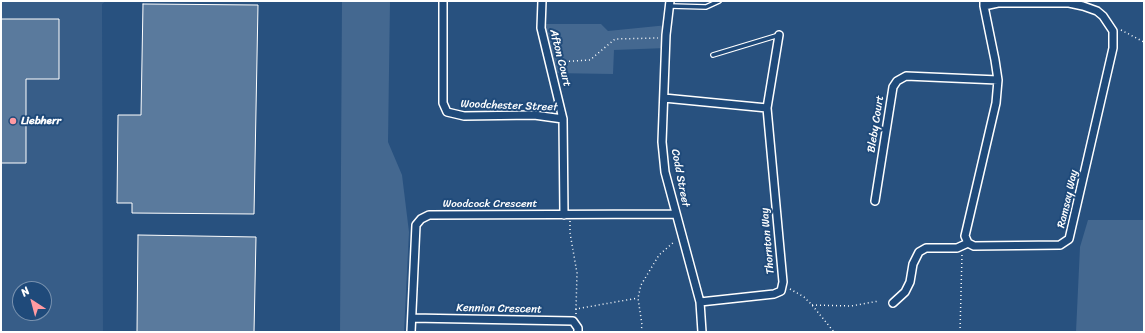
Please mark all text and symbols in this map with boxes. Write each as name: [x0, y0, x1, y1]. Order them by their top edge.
street label: Afton Court: [547, 28, 573, 88]
street label: Bleby Court: [865, 94, 887, 154]
street label: Woodchester Street: [460, 98, 558, 114]
place label: Liebherr: [21, 114, 61, 128]
marker: Liebherr: [8, 116, 18, 126]
street label: Codd Street: [668, 148, 692, 208]
street label: Ramsay Way: [1055, 169, 1081, 229]
street label: Woodcock Crescent: [443, 197, 537, 211]
street label: Thornton Way: [759, 207, 777, 275]
north arrow: [12, 281, 52, 321]
text: N: [17, 282, 34, 302]
street label: Kennion Crescent: [456, 302, 542, 316]

